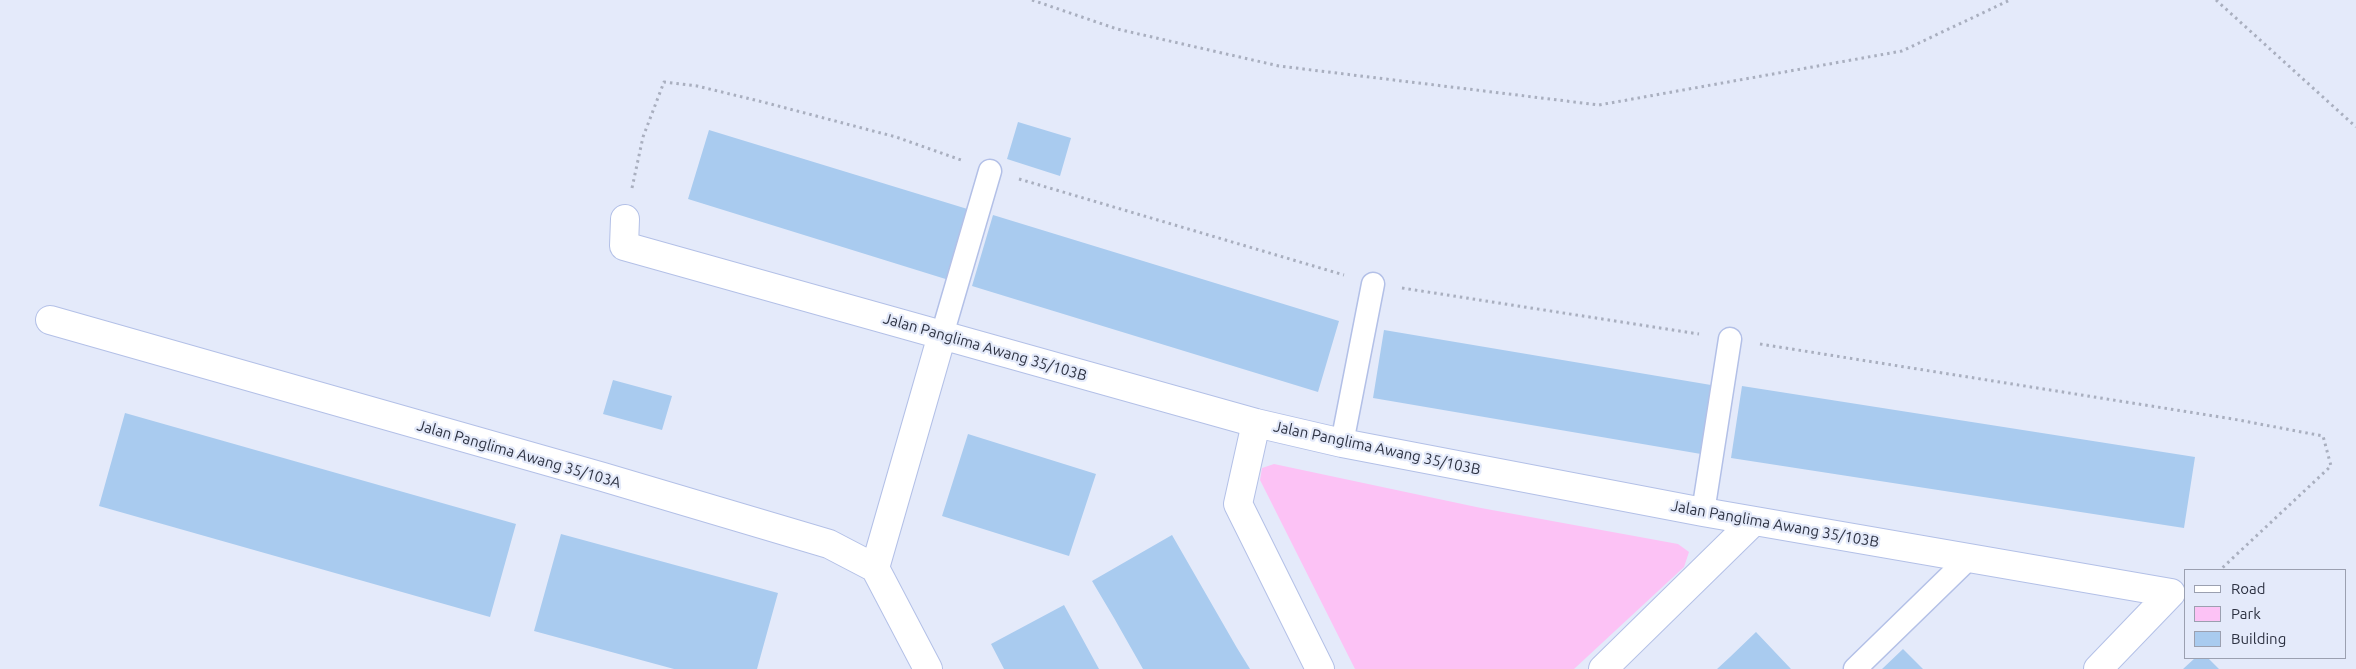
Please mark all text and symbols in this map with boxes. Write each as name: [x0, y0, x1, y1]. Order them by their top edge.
street label: Jalan Panglima Awang 35/103B: [881, 309, 1089, 385]
street label: Jalan Panglima Awang 35/103A: [415, 416, 623, 492]
street label: Jalan Panglima Awang 35/103B: [1272, 417, 1482, 479]
street label: Jalan Panglima Awang 35/103B: [1670, 497, 1880, 551]
legend: [2184, 569, 2346, 659]
text: Road: [2231, 580, 2266, 597]
text: Park: [2231, 605, 2261, 622]
text: Building: [2231, 630, 2286, 647]

